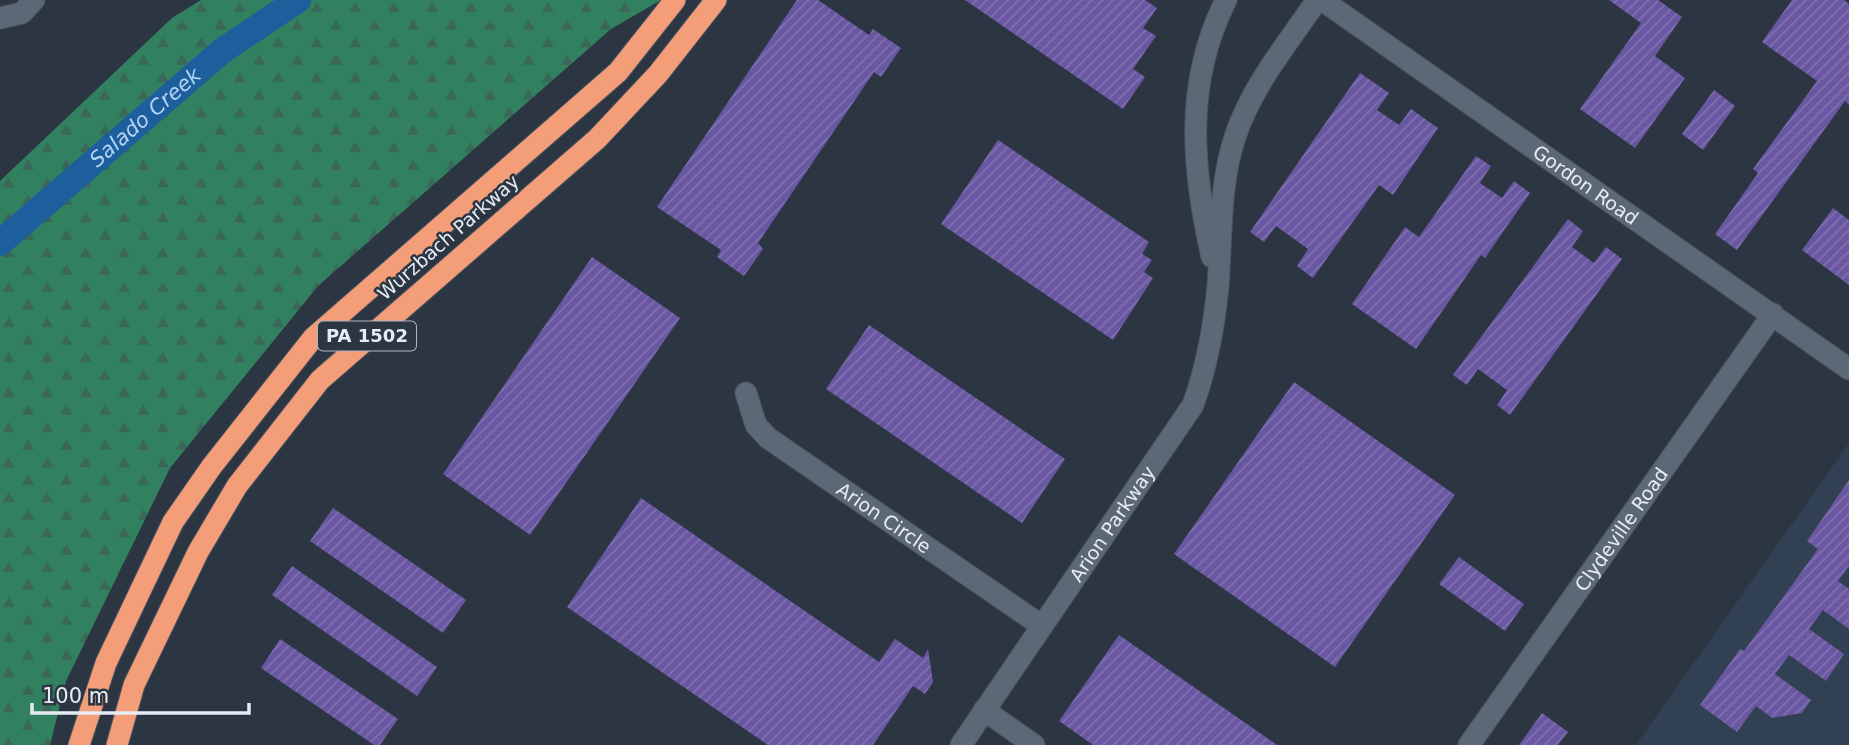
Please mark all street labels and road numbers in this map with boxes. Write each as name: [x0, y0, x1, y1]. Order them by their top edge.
street label: Gordon Road: [1529, 140, 1643, 229]
street label: Wurzbach Parkway: [373, 170, 523, 304]
road number: PA 1502: [318, 322, 416, 350]
street label: Arion Parkway: [1065, 462, 1159, 586]
street label: Clydeville Road: [1570, 463, 1672, 595]
street label: Arion Circle: [833, 478, 935, 558]

